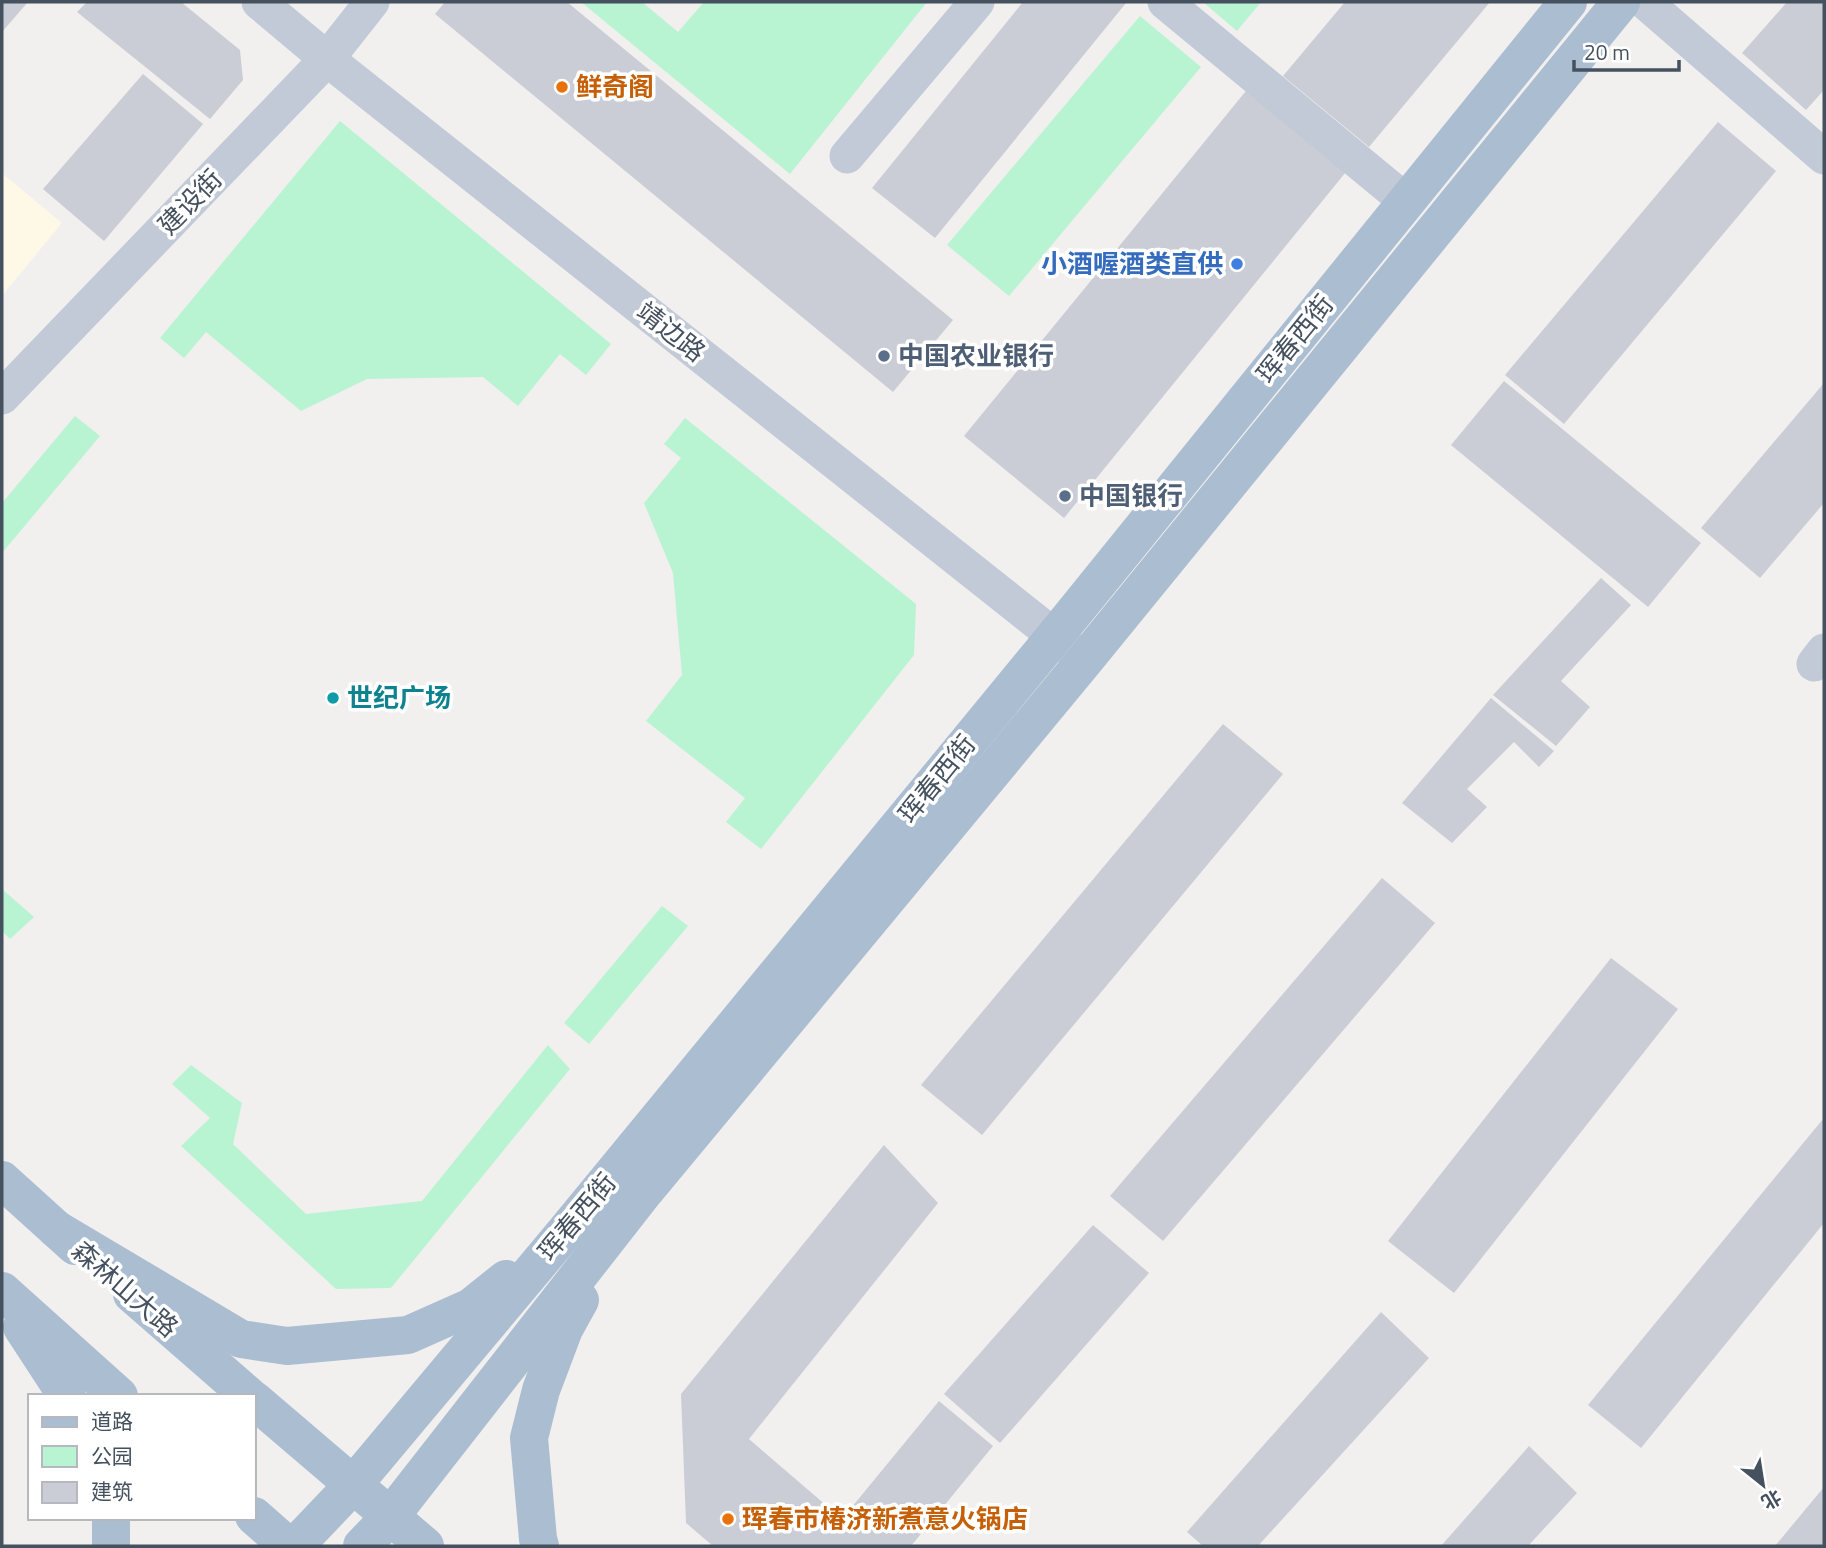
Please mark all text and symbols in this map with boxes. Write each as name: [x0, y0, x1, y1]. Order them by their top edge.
scale bar: [1574, 28, 1679, 72]
text: 20 m: [1584, 36, 1630, 68]
place label: 鲜奇阁: [576, 67, 654, 106]
marker: 鲜奇阁: [554, 79, 570, 95]
street label: 建设街: [149, 160, 231, 243]
place label: 小酒喔酒类直供: [1041, 244, 1223, 283]
marker: 小酒喔酒类直供: [1229, 256, 1245, 272]
street label: 珲春西街: [1247, 286, 1342, 391]
street label: 靖边路: [629, 292, 714, 371]
place label: 中国农业银行: [898, 336, 1054, 375]
marker: 中国农业银行: [876, 348, 892, 364]
place label: 中国银行: [1079, 476, 1183, 515]
marker: 中国银行: [1057, 488, 1073, 504]
place label: 世纪广场: [347, 678, 451, 717]
marker: 世纪广场: [325, 690, 341, 706]
street label: 珲春西街: [889, 726, 984, 831]
street label: 珲春西街: [528, 1164, 625, 1269]
street label: 森林山大路: [63, 1231, 187, 1346]
legend: [28, 1394, 256, 1520]
text: 道路: [91, 1405, 133, 1437]
text: 公园: [91, 1440, 133, 1472]
north arrow: [1728, 1450, 1798, 1520]
text: 建筑: [91, 1475, 133, 1507]
text: 北: [1756, 1483, 1787, 1517]
place label: 珲春市椿济新煮意火锅店: [742, 1499, 1028, 1538]
marker: 珲春市椿济新煮意火锅店: [720, 1511, 736, 1527]

